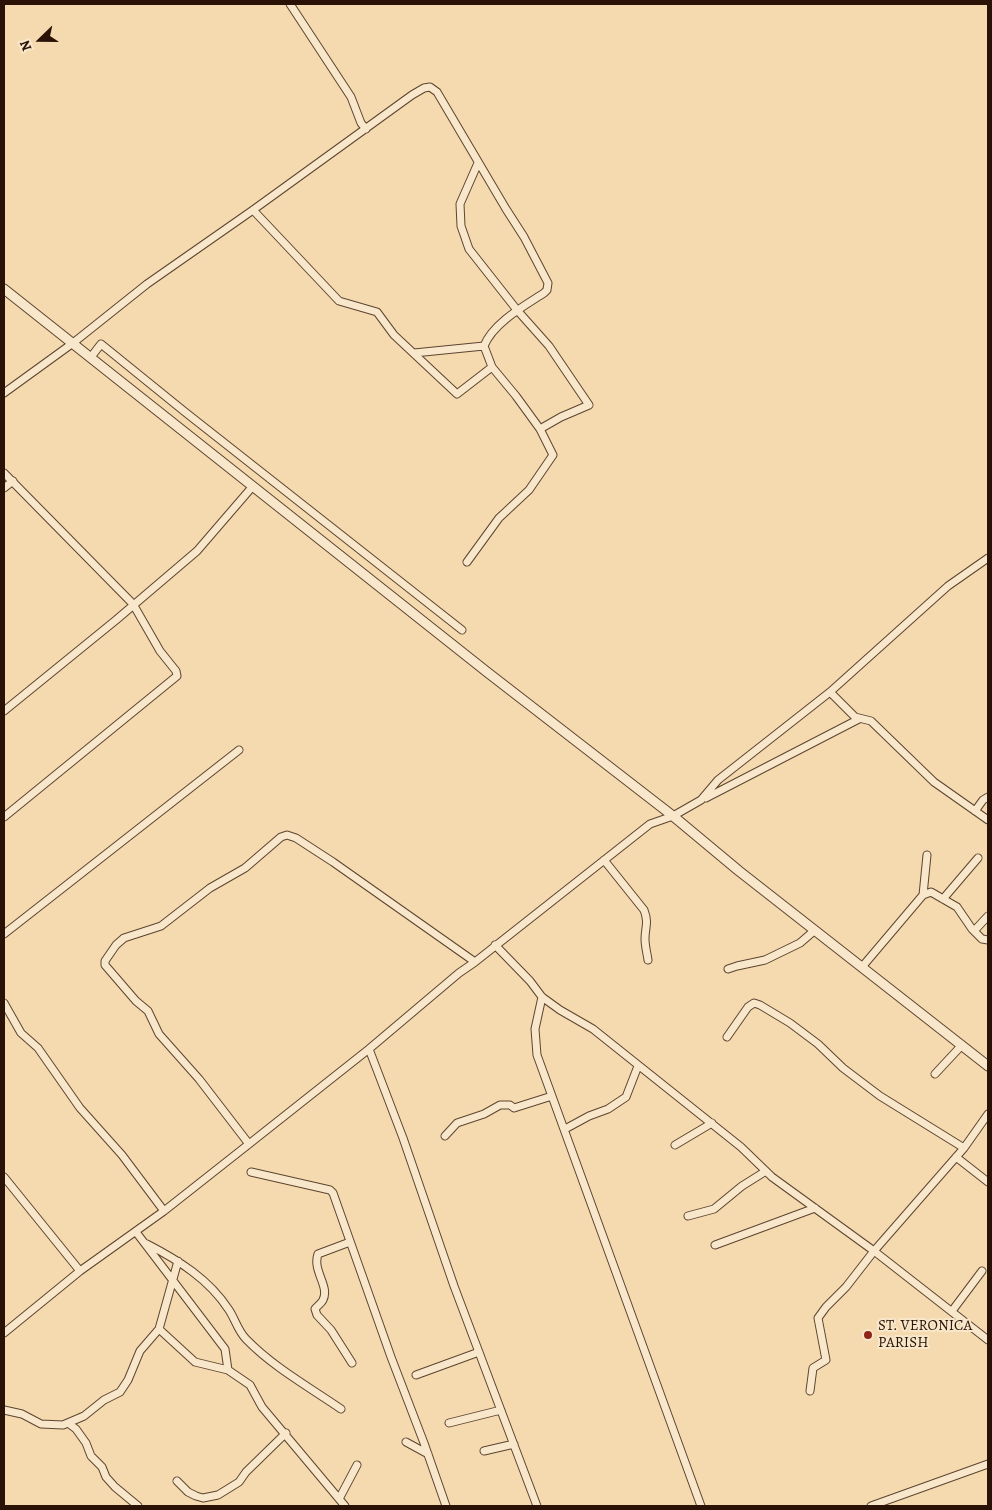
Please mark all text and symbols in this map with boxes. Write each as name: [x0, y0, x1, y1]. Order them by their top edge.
north arrow: [15, 15, 65, 65]
text: N: [15, 38, 36, 54]
place label: ST. VERONICA PARISH: [878, 1317, 972, 1352]
marker: ST. VERONICA PARISH: [862, 1329, 874, 1341]

